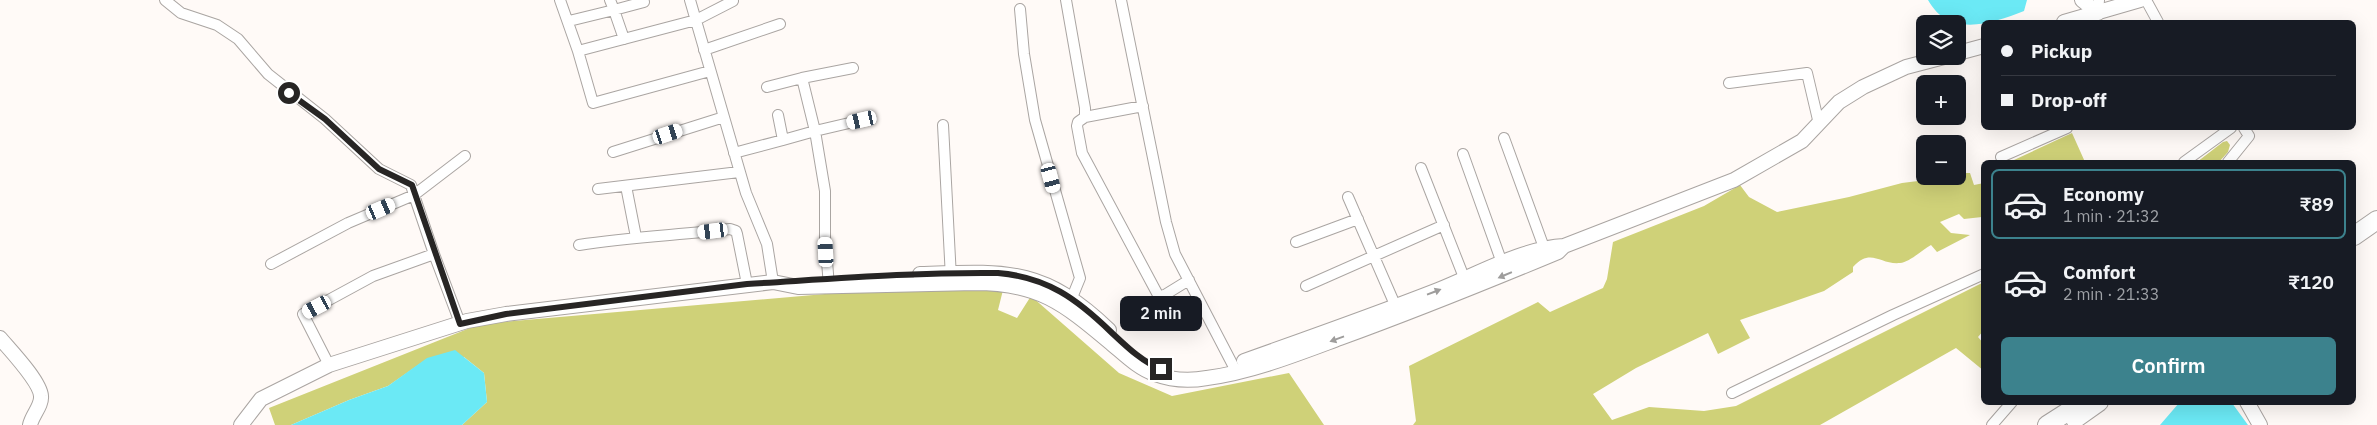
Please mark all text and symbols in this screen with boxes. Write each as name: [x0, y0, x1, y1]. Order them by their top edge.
map controls: [1916, 15, 1966, 185]
button: layers: [1916, 15, 1966, 65]
text: Pickup: [2031, 39, 2092, 63]
button: +: [1916, 75, 1966, 125]
route start: [278, 82, 300, 104]
text: Drop-off: [2031, 88, 2107, 112]
car: [845, 109, 878, 131]
car: [651, 122, 684, 146]
button: −: [1916, 135, 1966, 185]
car: [1039, 162, 1062, 194]
icon: car: [2003, 182, 2048, 227]
text: Economy: [2063, 182, 2144, 206]
text: ₹89: [2299, 192, 2334, 216]
car: [364, 196, 397, 222]
text: 1 min · 21:32: [2063, 206, 2159, 226]
car: [697, 222, 728, 240]
car: [817, 237, 834, 267]
icon: car: [2003, 260, 2048, 305]
text: Comfort: [2063, 260, 2136, 284]
text: ₹120: [2288, 270, 2334, 294]
one-way arrow: [1498, 271, 1512, 279]
text: 2 min · 21:33: [2063, 284, 2159, 304]
one-way arrow: [1427, 287, 1441, 295]
car: [300, 293, 333, 321]
callout: 2 min: [1120, 296, 1202, 332]
text: 2 min: [1140, 303, 1182, 323]
one-way arrow: [1329, 335, 1344, 343]
button: Confirm: [2001, 337, 2336, 395]
route end: [1150, 358, 1172, 380]

